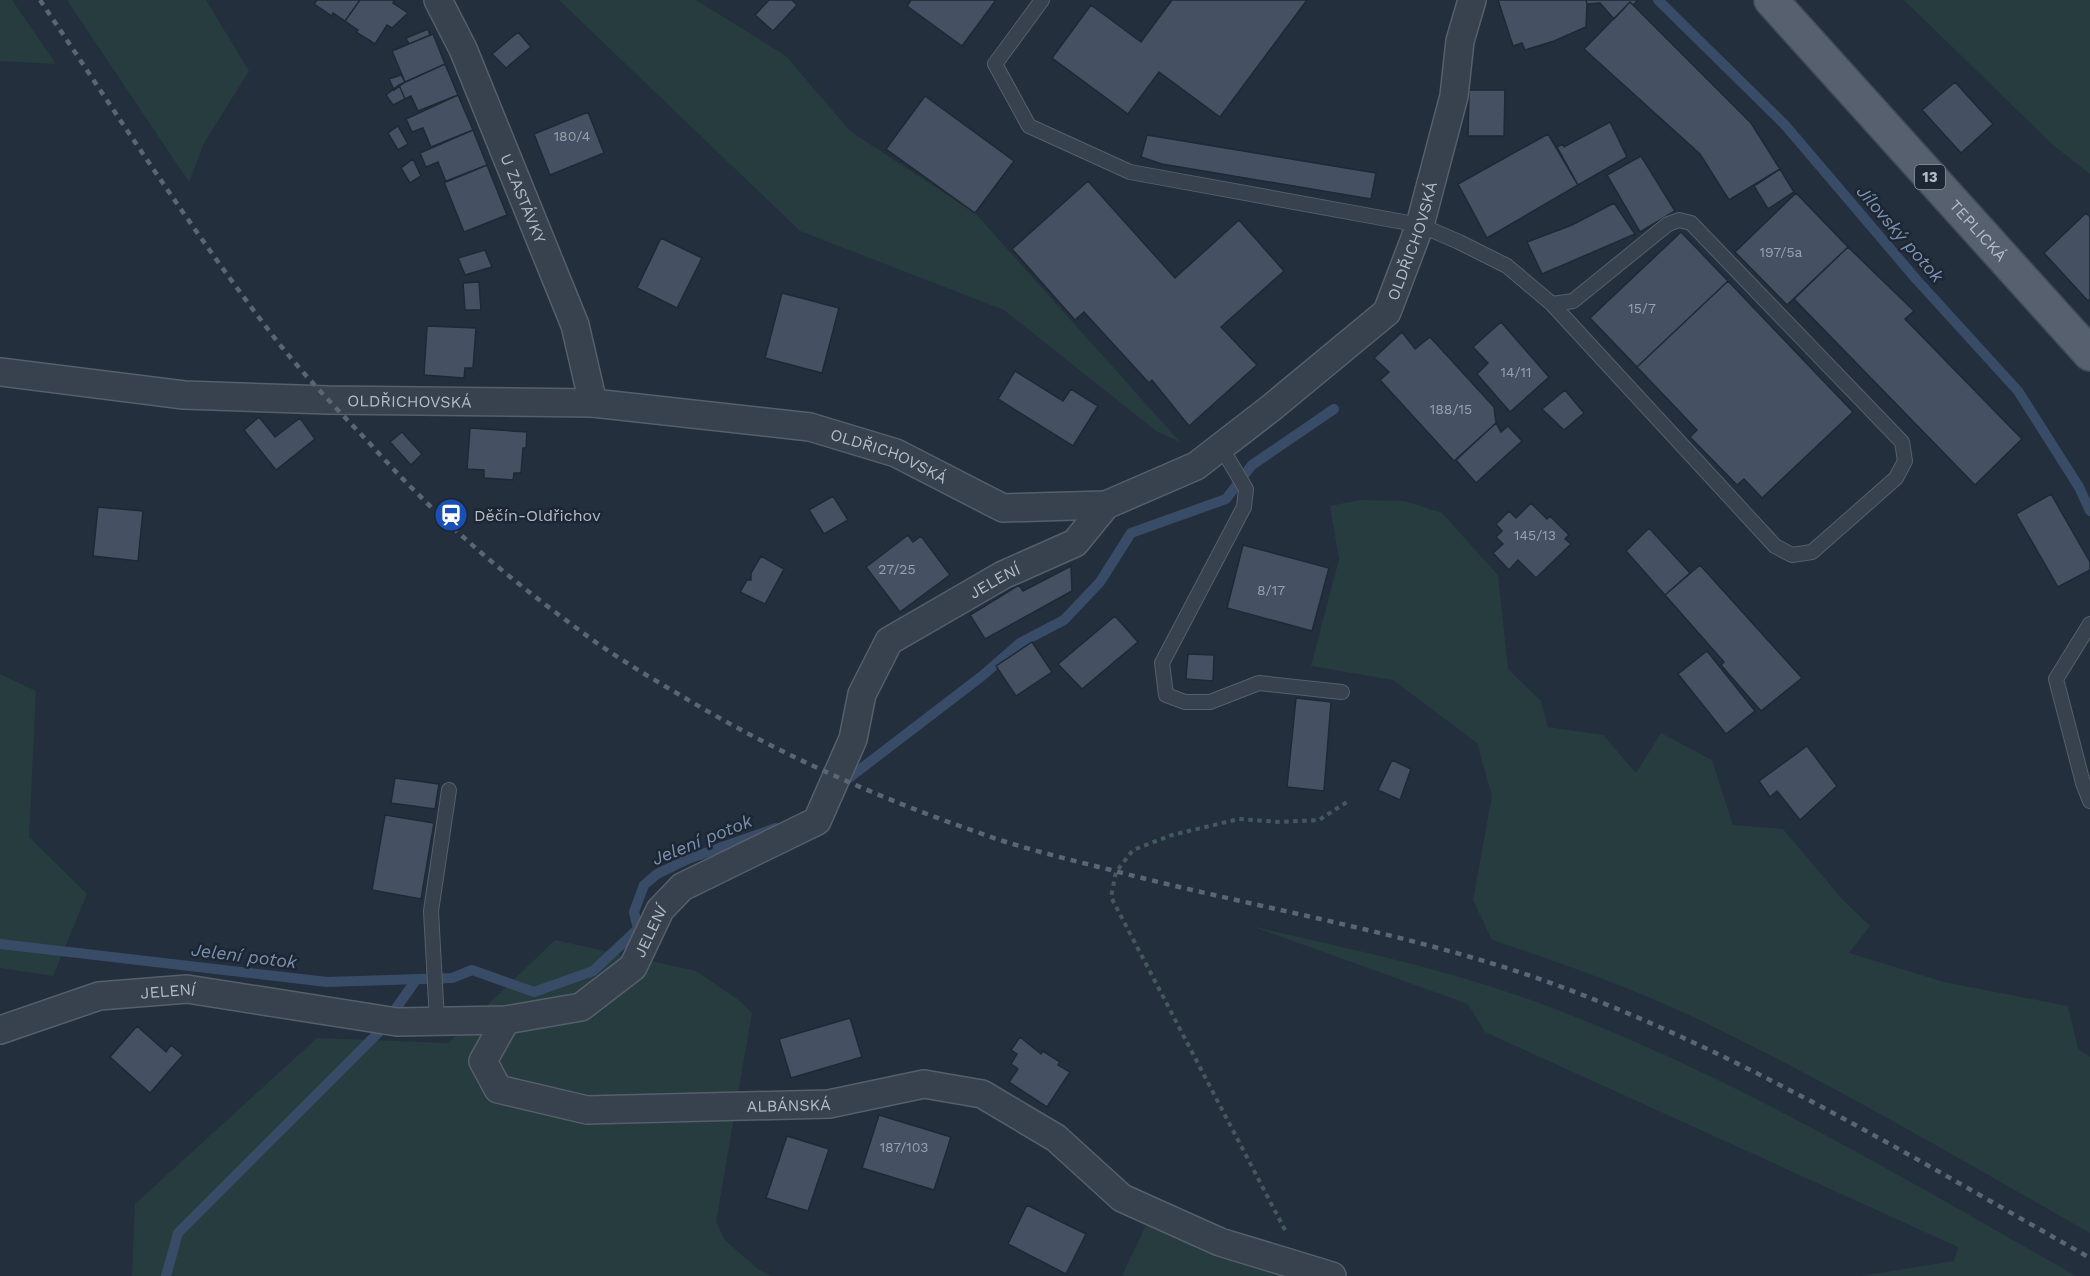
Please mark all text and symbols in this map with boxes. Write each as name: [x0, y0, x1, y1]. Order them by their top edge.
house number: 180/4: [554, 128, 590, 144]
street label: U ZASTÁVKY: [496, 151, 550, 246]
road number: 13: [1915, 165, 1945, 189]
street label: OLDŘICHOVSKÁ: [1383, 179, 1441, 303]
water label: Jílovský potok: [1852, 181, 1949, 287]
street label: TEPLICKÁ: [1946, 196, 2011, 266]
house number: 197/5a: [1759, 244, 1803, 260]
house number: 15/7: [1628, 300, 1656, 316]
house number: 14/11: [1500, 364, 1532, 380]
street label: OLDŘICHOVSKÁ: [347, 391, 472, 412]
house number: 188/15: [1430, 401, 1472, 417]
street label: OLDŘICHOVSKÁ: [828, 425, 951, 488]
station icon: Děčín-Oldřichov: [433, 497, 469, 533]
place label: Děčín-Oldřichov: [474, 506, 601, 525]
house number: 145/13: [1514, 527, 1556, 543]
street label: JELENÍ: [966, 559, 1023, 603]
house number: 27/25: [878, 561, 916, 577]
house number: 8/17: [1257, 582, 1285, 598]
water label: Jelení potok: [649, 809, 756, 869]
street label: JELENÍ: [630, 900, 670, 960]
water label: Jelení potok: [190, 939, 299, 973]
street label: JELENÍ: [140, 980, 197, 1003]
street label: ALBÁNSKÁ: [746, 1095, 831, 1116]
house number: 187/103: [880, 1139, 928, 1155]

